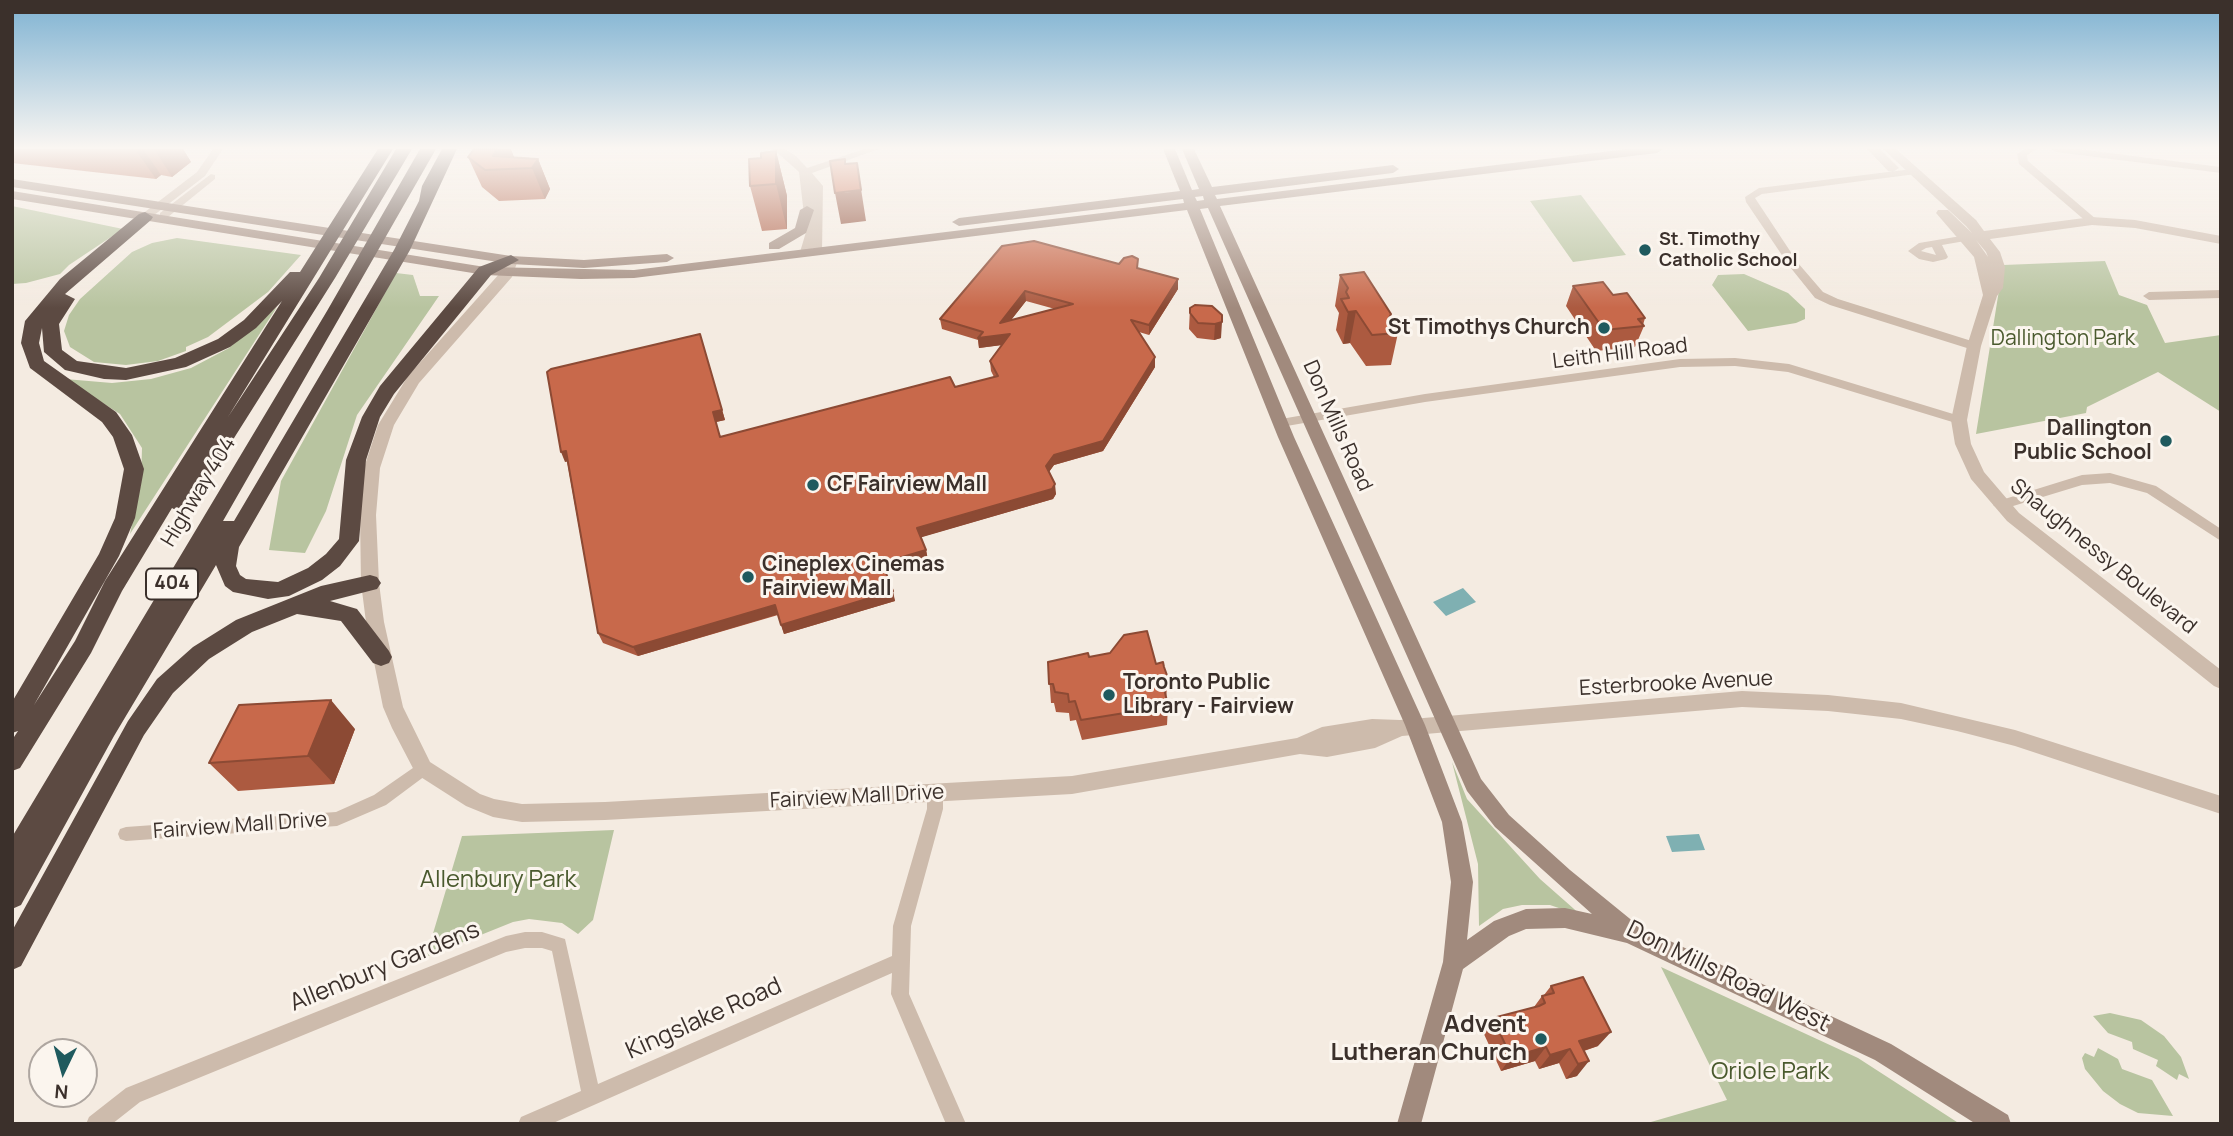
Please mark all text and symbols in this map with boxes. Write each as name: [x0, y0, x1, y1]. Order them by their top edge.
place label: St. Timothy Catholic School: [1659, 229, 1798, 272]
marker: St. Timothy Catholic School: [1637, 242, 1653, 258]
place label: St Timothys Church: [1388, 315, 1590, 341]
marker: St Timothys Church: [1596, 320, 1612, 336]
park label: Dallington Park: [1991, 326, 2135, 352]
street label: Leith Hill Road: [1551, 333, 1689, 375]
street label: Don Mills Road: [1297, 357, 1377, 495]
place label: Dallington Public School: [2014, 416, 2152, 466]
street label: Highway 404: [156, 433, 242, 551]
marker: Dallington Public School: [2158, 433, 2174, 449]
place label: CF Fairview Mall: [827, 472, 987, 498]
street label: Shaughnessy Boulevard: [2005, 474, 2201, 640]
marker: CF Fairview Mall: [805, 477, 821, 493]
place label: Cineplex Cinemas Fairview Mall: [762, 552, 945, 602]
road number: 404: [146, 568, 198, 600]
marker: Cineplex Cinemas Fairview Mall: [740, 569, 756, 585]
street label: Esterbrooke Avenue: [1578, 666, 1774, 702]
place label: Toronto Public Library - Fairview: [1123, 670, 1294, 720]
marker: Toronto Public Library - Fairview: [1101, 687, 1117, 703]
street label: Fairview Mall Drive: [769, 780, 945, 814]
street label: Fairview Mall Drive: [152, 807, 328, 845]
park label: Allenbury Park: [420, 866, 576, 894]
street label: Don Mills Road West: [1622, 915, 1834, 1039]
street label: Allenbury Gardens: [286, 916, 484, 1018]
street label: Kingslake Road: [622, 972, 786, 1066]
place label: Advent Lutheran Church: [1331, 1011, 1527, 1067]
marker: Advent Lutheran Church: [1533, 1031, 1549, 1047]
north arrow: [28, 1038, 98, 1108]
park label: Oriole Park: [1711, 1058, 1829, 1086]
text: N: [53, 1078, 69, 1105]

